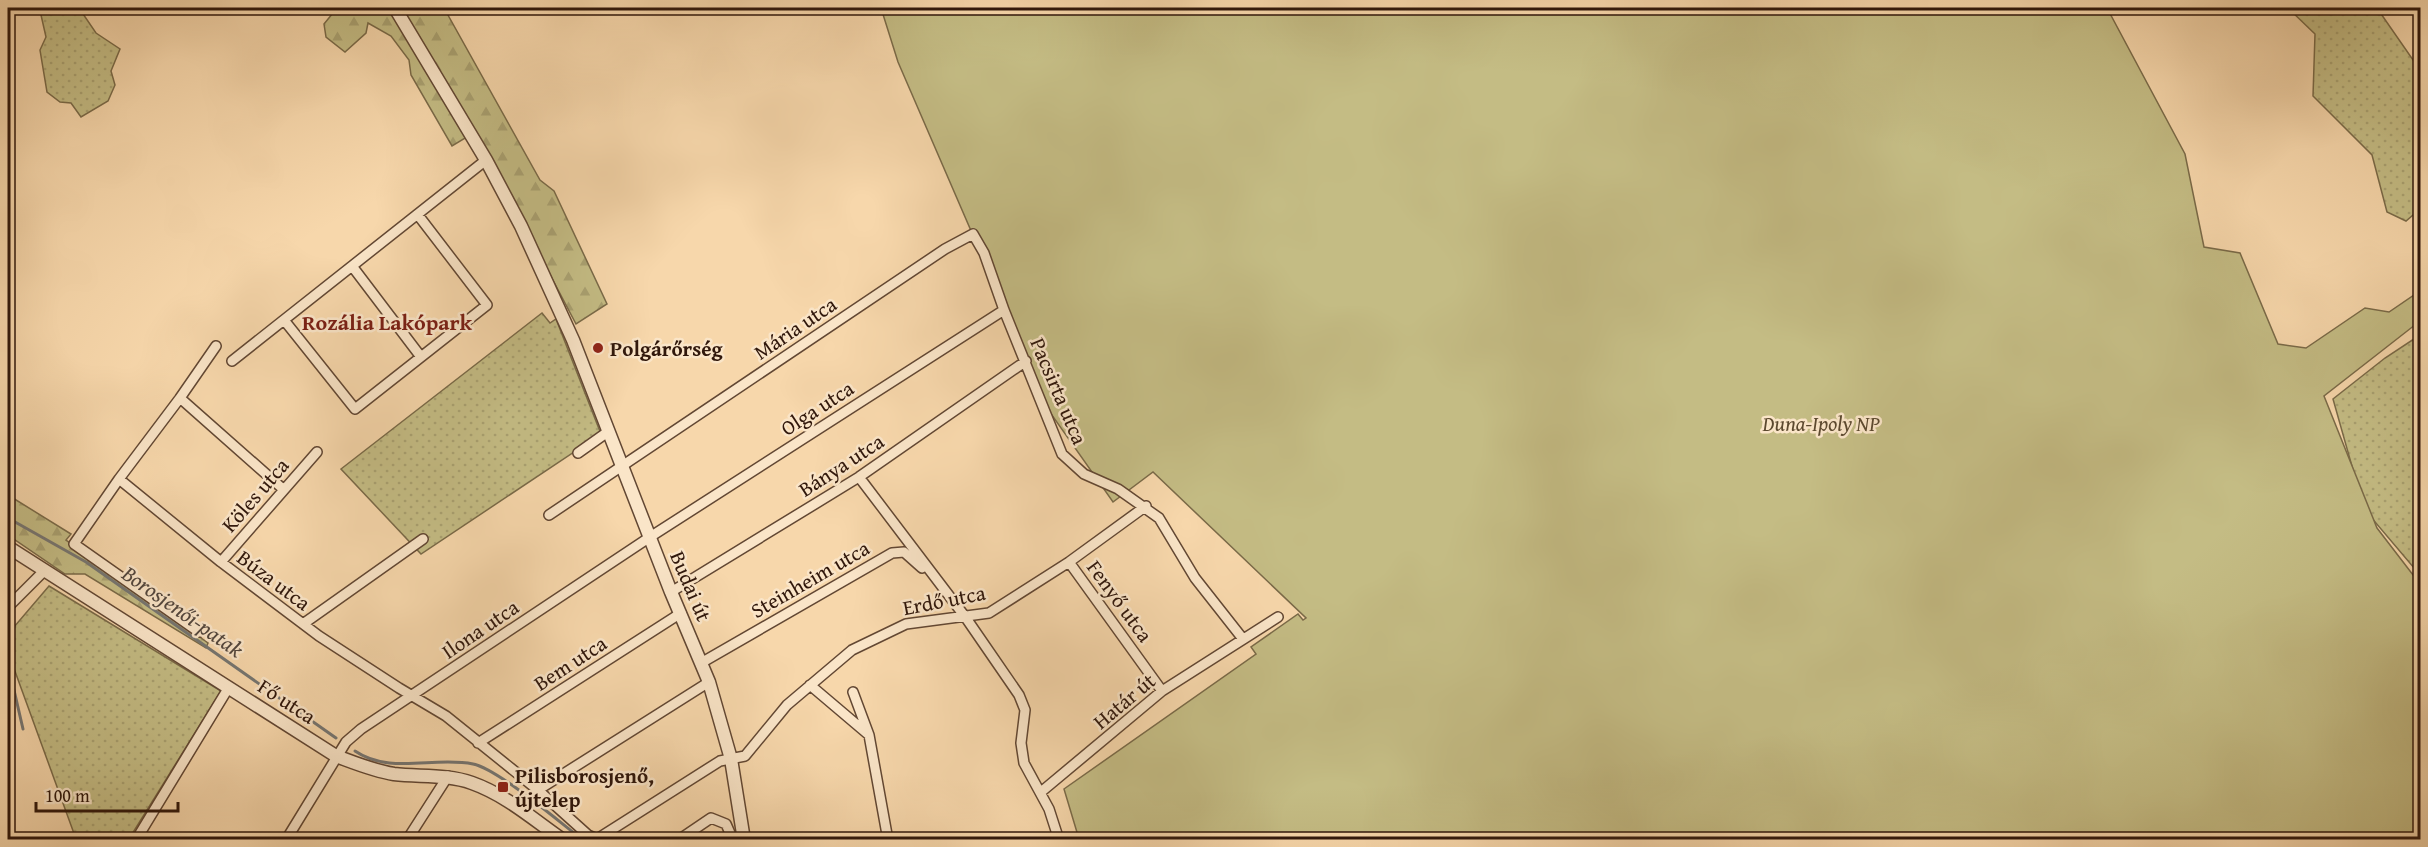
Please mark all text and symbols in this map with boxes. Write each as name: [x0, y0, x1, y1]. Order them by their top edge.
street label: Mária utca: [747, 289, 843, 367]
district label: Rozália Lakópark: [302, 306, 473, 338]
place label: Polgárőrség: [610, 333, 724, 364]
street label: Pacsirta utca: [1023, 333, 1095, 449]
marker: Polgárőrség: [591, 341, 605, 355]
street label: Olga utca: [774, 373, 860, 443]
park label: Duna-Ipoly NP: [1762, 408, 1880, 439]
street label: Bánya utca: [792, 426, 890, 504]
street label: Köles utca: [214, 451, 296, 539]
street label: Steinheim utca: [745, 532, 875, 626]
street label: Búza utca: [231, 542, 317, 618]
street label: Budai út: [662, 546, 720, 627]
street label: Fenyő utca: [1080, 554, 1160, 649]
water label: Borosjenői-patak: [115, 557, 251, 665]
street label: Erdő utca: [900, 577, 988, 623]
street label: Ilona utca: [435, 592, 525, 666]
street label: Bem utca: [527, 628, 613, 698]
street label: Határ út: [1086, 665, 1162, 736]
street label: Fő utca: [252, 671, 322, 731]
place label: Pilisborosjenő, újtelep: [515, 760, 654, 815]
scale bar: [36, 775, 178, 813]
marker: Pilisborosjenő, újtelep: [496, 780, 510, 794]
text: 100 m: [45, 782, 90, 809]

